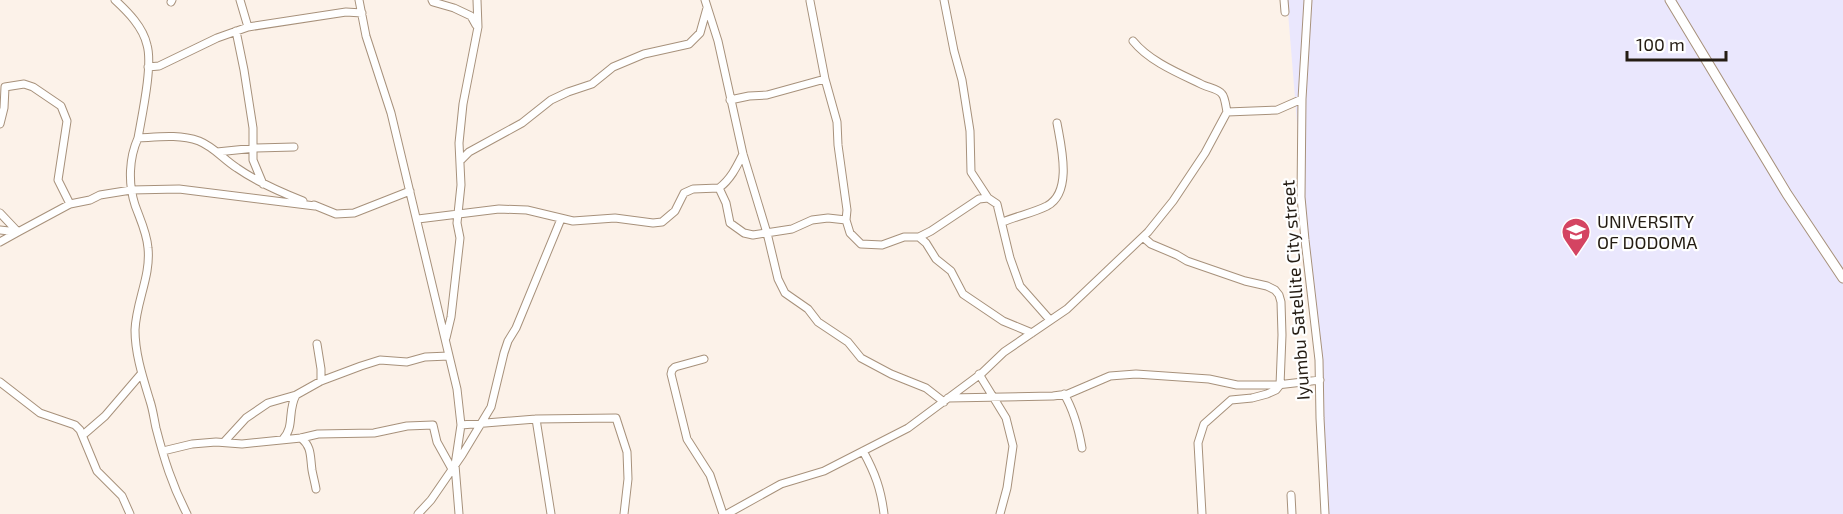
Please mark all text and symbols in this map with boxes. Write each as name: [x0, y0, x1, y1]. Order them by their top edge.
scale bar: [1627, 24, 1726, 62]
text: 100 m: [1636, 33, 1685, 55]
street label: Iyumbu Satellite City street: [1276, 179, 1314, 401]
place label: UNIVERSITY OF DODOMA: [1597, 210, 1698, 253]
school or university icon: UNIVERSITY OF DODOMA: [1560, 216, 1592, 258]

